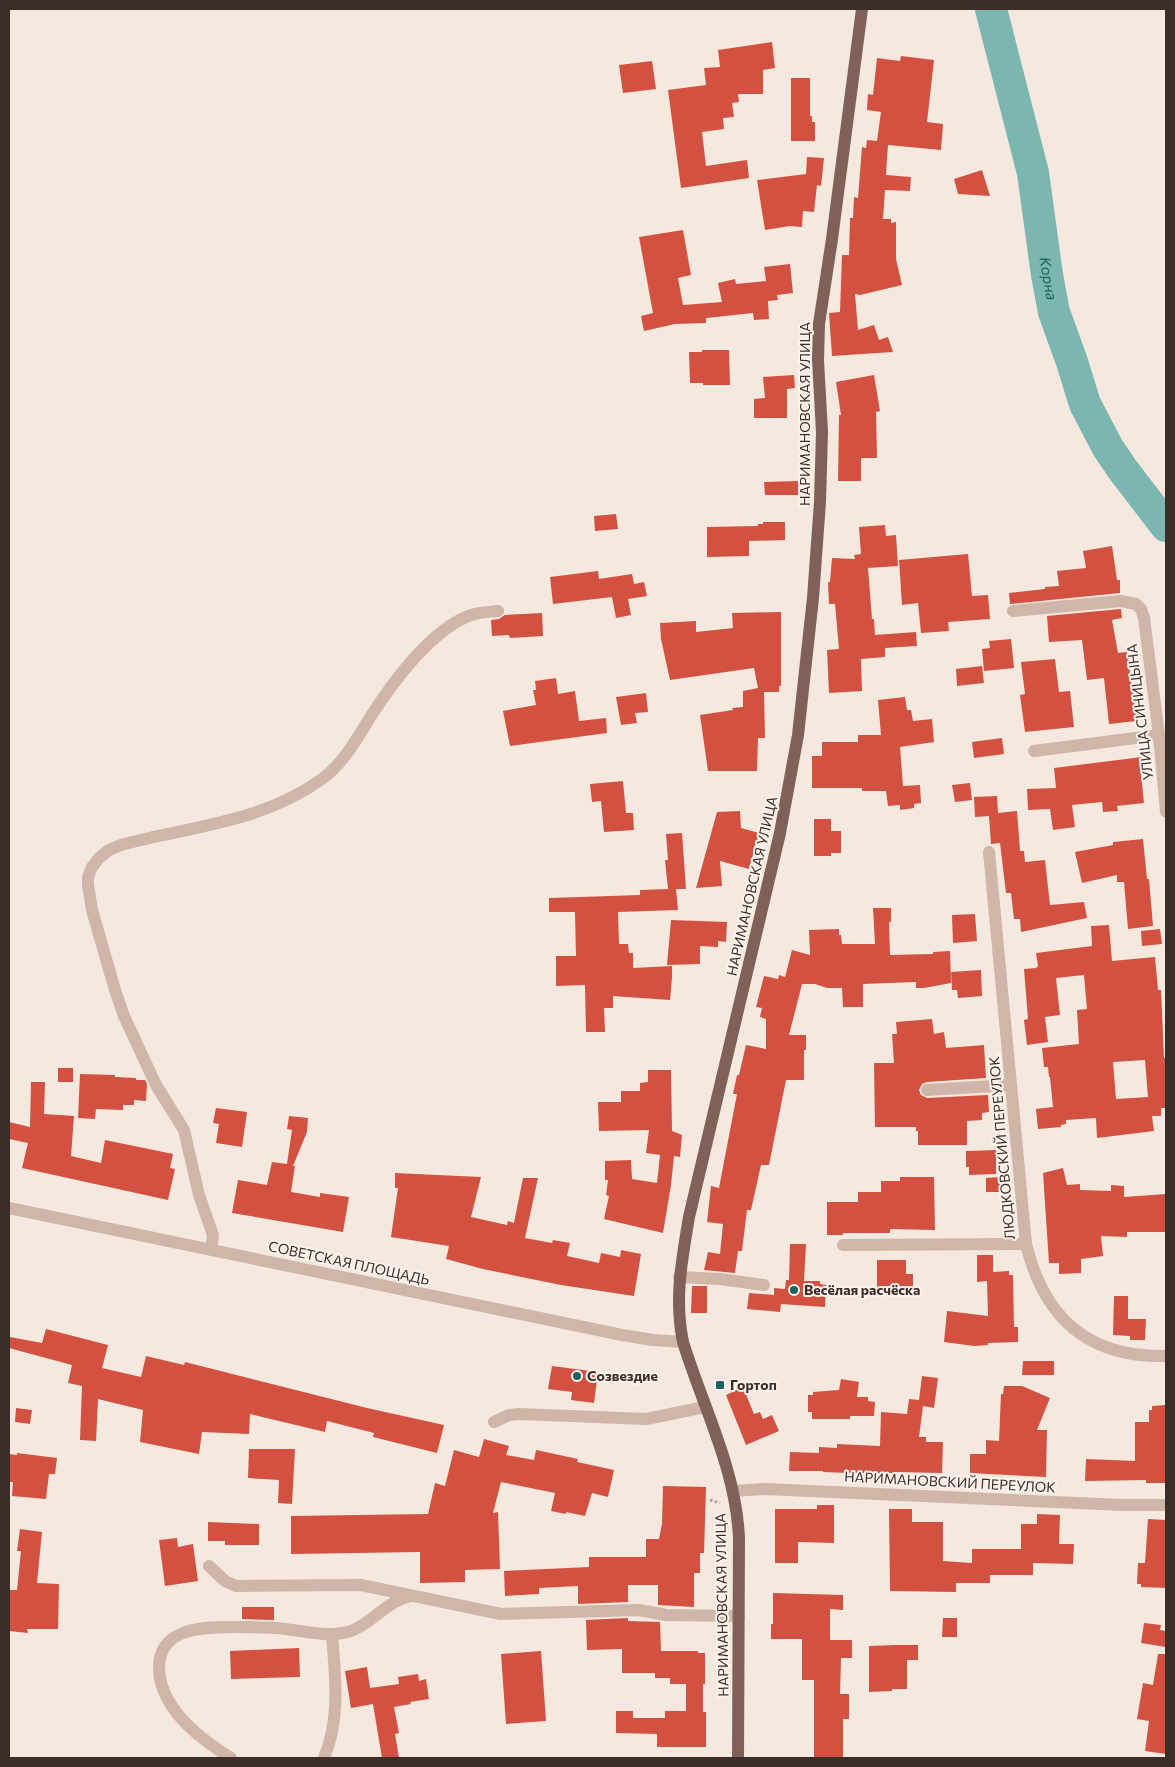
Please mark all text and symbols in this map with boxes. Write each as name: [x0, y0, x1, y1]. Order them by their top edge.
water label: Корна: [1037, 256, 1062, 302]
street label: НАРИМАНОВСКАЯ УЛИЦА: [796, 322, 813, 506]
street label: УЛИЦА СИНИЦЫНА: [1123, 643, 1156, 781]
street label: НАРИМАНОВСКАЯ УЛИЦА: [723, 794, 781, 977]
street label: ЛЮДКОВСКИЙ ПЕРЕУЛОК: [985, 1056, 1018, 1240]
street label: СОВЕТСКАЯ ПЛОЩАДЬ: [267, 1237, 431, 1288]
place label: Весёлая расчёска: [804, 1281, 920, 1298]
marker: Весёлая расчёска: [788, 1284, 800, 1296]
place label: Созвездие: [587, 1367, 658, 1384]
marker: Созвездие: [571, 1370, 583, 1382]
place label: Гортоп: [730, 1376, 777, 1393]
marker: Гортоп: [714, 1379, 726, 1391]
street label: НАРИМАНОВСКИЙ ПЕРЕУЛОК: [844, 1467, 1056, 1496]
street label: НАРИМАНОВСКАЯ УЛИЦА: [711, 1513, 732, 1697]

